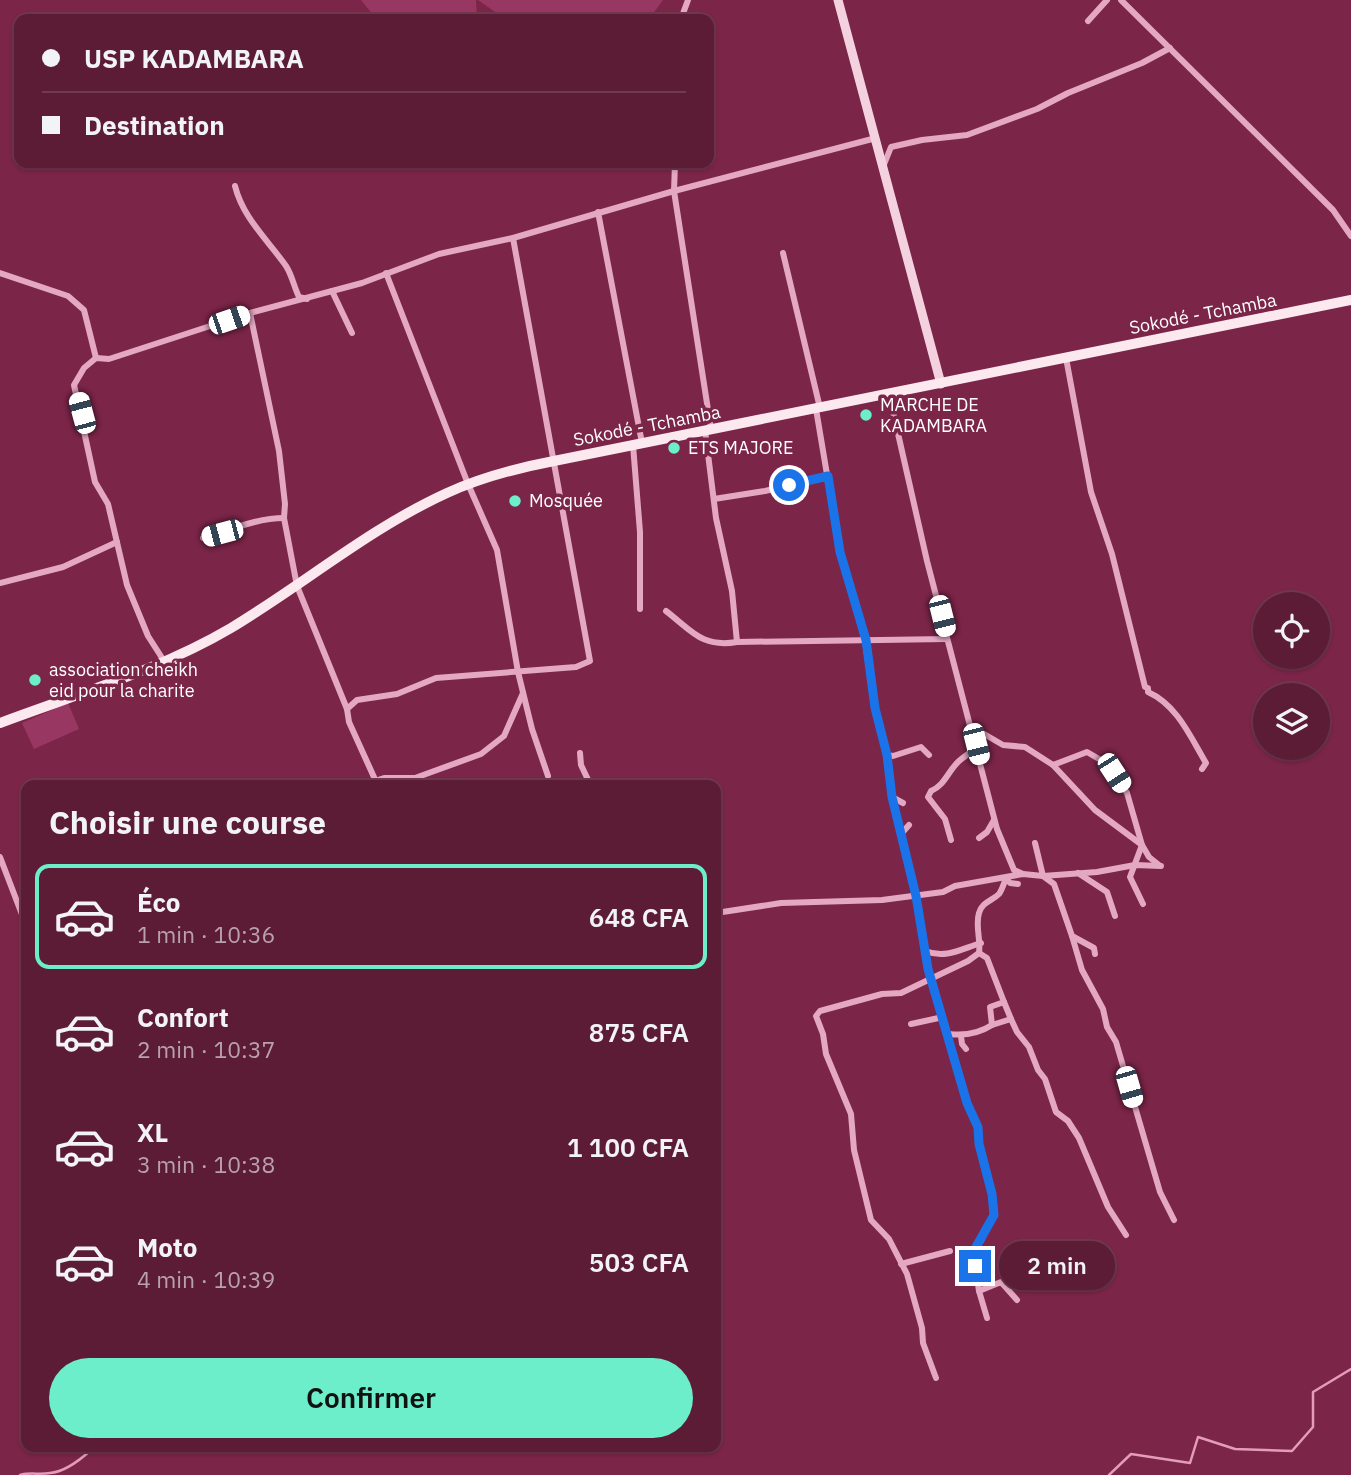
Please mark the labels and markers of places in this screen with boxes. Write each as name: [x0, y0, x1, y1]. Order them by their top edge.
place label: MARCHE DE KADAMBARA: [880, 393, 988, 437]
marker: MARCHE DE KADAMBARA: [858, 407, 874, 423]
place label: ETS MAJORE: [688, 436, 793, 459]
marker: ETS MAJORE: [666, 440, 682, 456]
place label: Mosquée: [529, 489, 603, 512]
marker: Mosquée: [507, 493, 523, 509]
place label: association cheikh eid pour la charite: [49, 658, 198, 702]
marker: association cheikh eid pour la charite: [27, 672, 43, 688]

